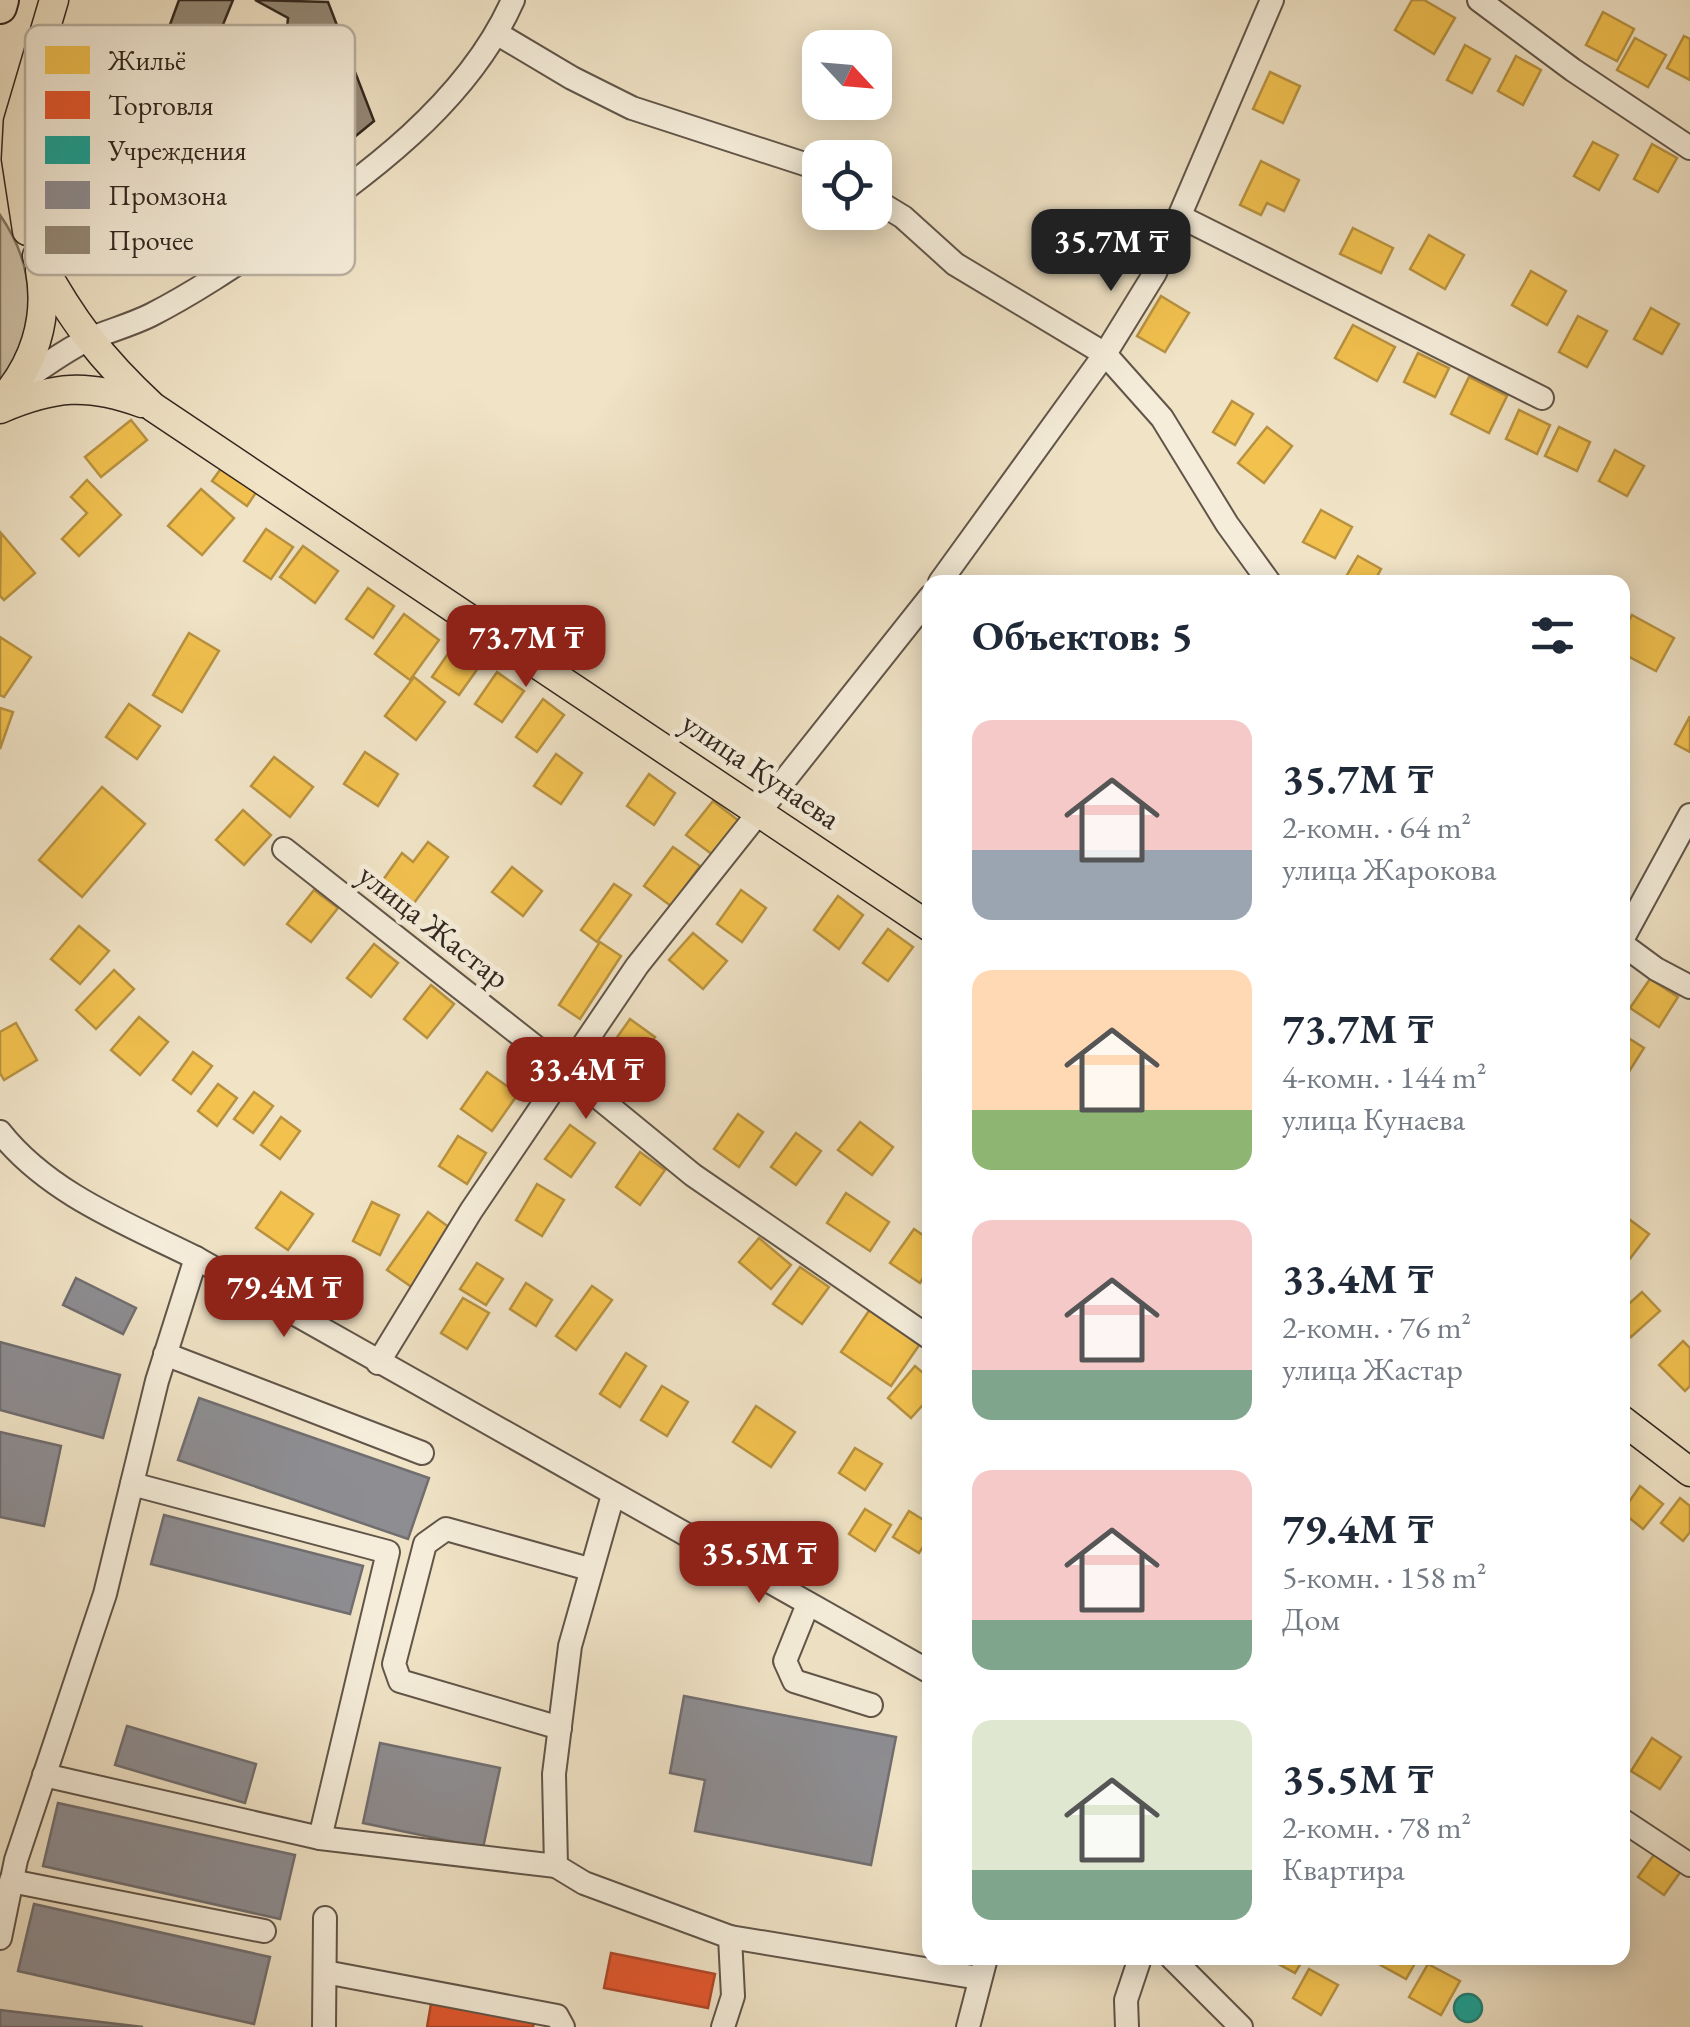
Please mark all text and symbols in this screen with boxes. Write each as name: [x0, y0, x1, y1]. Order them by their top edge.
legend: [25, 25, 355, 275]
north arrow: [802, 30, 892, 120]
map controls: [802, 30, 892, 230]
text: Жильё: [107, 42, 186, 78]
text: Торговля: [108, 87, 213, 123]
text: Учреждения: [107, 132, 247, 168]
button: locate: [802, 140, 892, 230]
text: Промзона: [108, 177, 228, 213]
pin: 35.7M ₸: [1019, 209, 1203, 294]
text: 35.7M ₸: [1053, 220, 1169, 262]
text: Прочее: [108, 222, 194, 258]
pin: 73.7M ₸: [434, 605, 618, 690]
text: Объектов: 5: [972, 608, 1193, 663]
icon: filters: [1525, 608, 1580, 663]
text: 73.7M ₸: [468, 616, 584, 658]
street label: улица Кунаева: [673, 701, 849, 839]
text: 35.7M ₸: [1282, 751, 1433, 806]
icon: home: [1052, 760, 1172, 880]
text: 2-комн. · 64 m²: [1282, 806, 1471, 848]
text: улица Жарокова: [1282, 848, 1497, 890]
street label: улица Жастар: [350, 854, 518, 998]
text: 73.7M ₸: [1282, 1001, 1433, 1056]
icon: home: [1052, 1010, 1172, 1130]
pin: 33.4M ₸: [494, 1037, 678, 1122]
text: 33.4M ₸: [528, 1048, 644, 1090]
text: 4-комн. · 144 m²: [1282, 1056, 1487, 1098]
text: улица Кунаева: [1282, 1098, 1465, 1140]
text: 33.4M ₸: [1282, 1251, 1433, 1306]
pin: 79.4M ₸: [192, 1255, 376, 1340]
icon: home: [1052, 1260, 1172, 1380]
text: 79.4M ₸: [226, 1266, 342, 1308]
text: 2-комн. · 76 m²: [1282, 1306, 1471, 1348]
text: улица Жастар: [1282, 1348, 1463, 1390]
text: 79.4M ₸: [1282, 1501, 1433, 1556]
icon: home: [1052, 1510, 1172, 1630]
pin: 35.5M ₸: [667, 1521, 851, 1606]
text: 35.5M ₸: [701, 1532, 817, 1574]
text: 5-комн. · 158 m²: [1282, 1556, 1487, 1598]
text: Дом: [1282, 1598, 1340, 1640]
text: 35.5M ₸: [1282, 1751, 1433, 1806]
icon: home: [1052, 1760, 1172, 1880]
text: 2-комн. · 78 m²: [1282, 1806, 1471, 1848]
text: Квартира: [1282, 1848, 1405, 1890]

